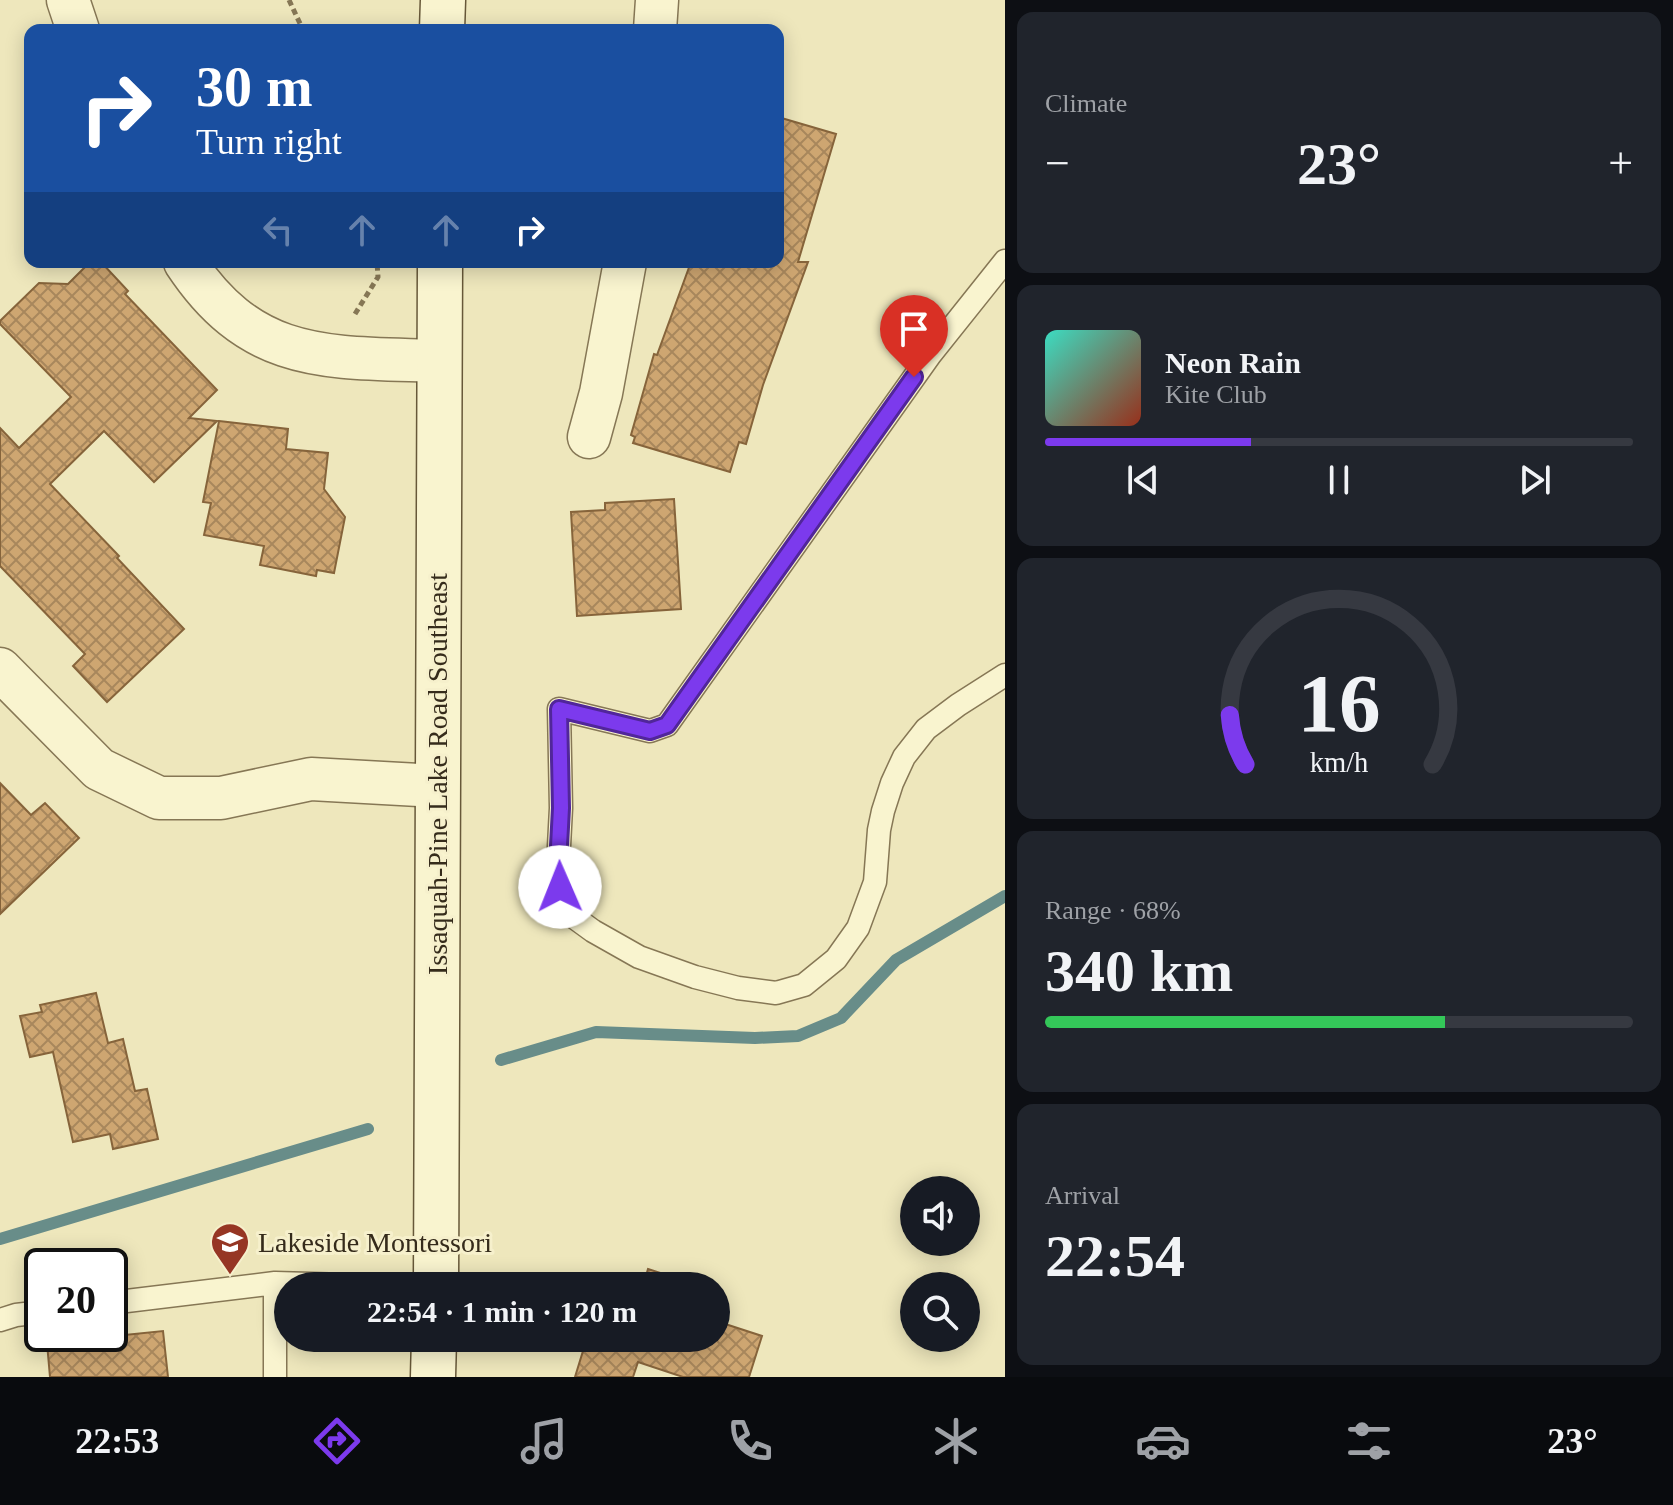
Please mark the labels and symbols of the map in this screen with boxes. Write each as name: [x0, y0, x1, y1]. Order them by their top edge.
pin: [880, 295, 948, 377]
street label: Issaquah-Pine Lake Road Southeast: [422, 573, 453, 975]
position arrow: [518, 845, 602, 929]
school or university icon: Lakeside Montessori: [209, 1221, 251, 1276]
place label: Lakeside Montessori: [258, 1227, 492, 1258]
speed limit sign: 20: [24, 1248, 128, 1352]

